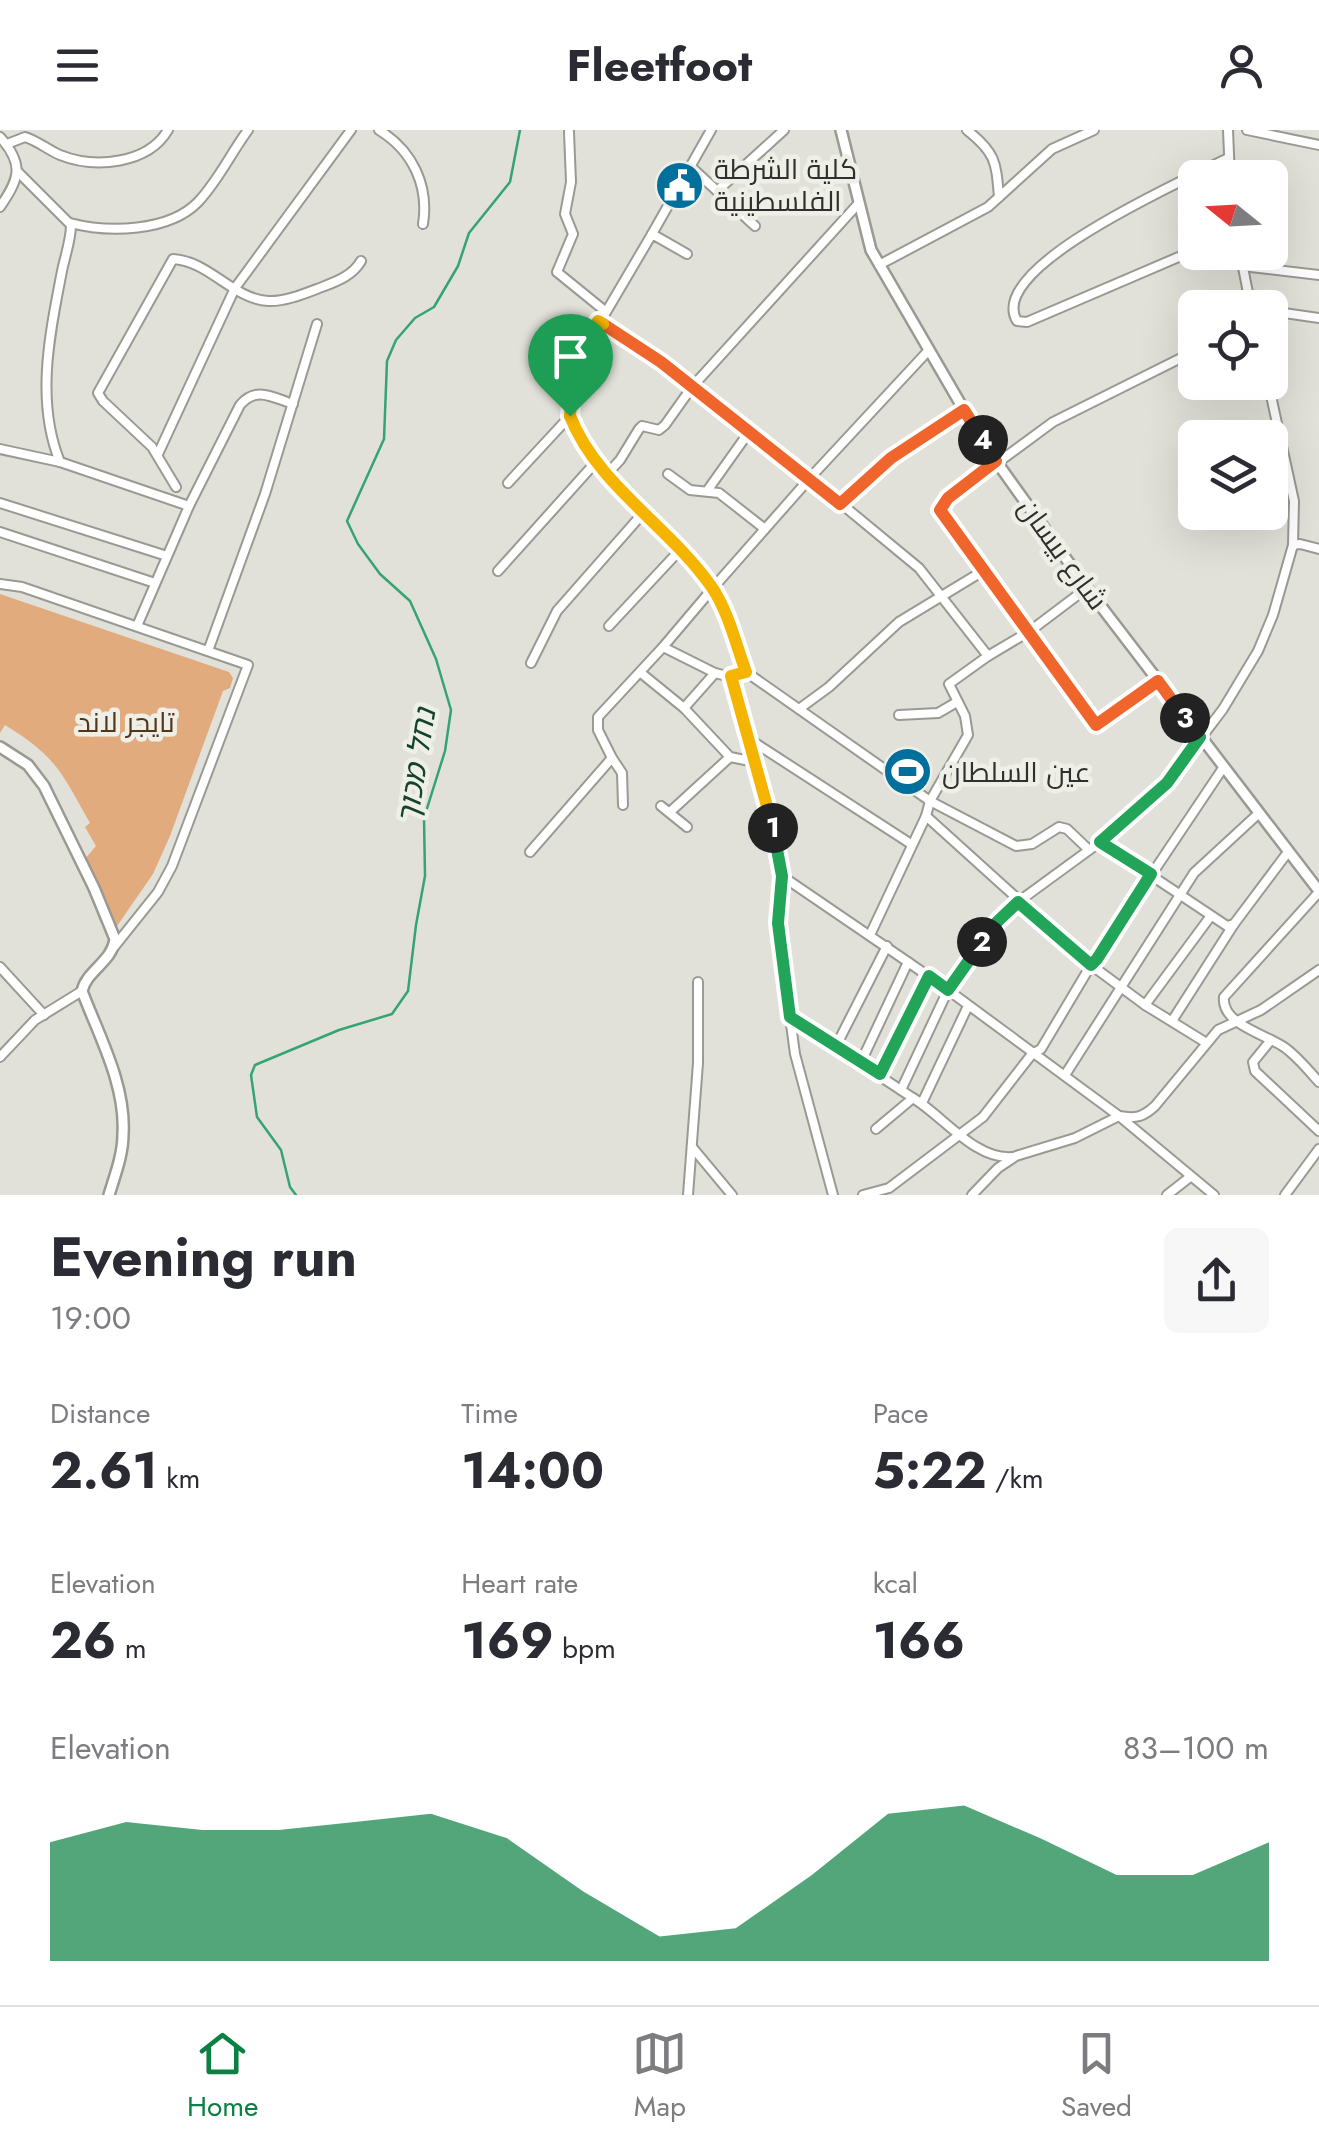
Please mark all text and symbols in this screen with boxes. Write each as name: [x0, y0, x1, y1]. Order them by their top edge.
text: Fleetfoot: [567, 33, 752, 98]
icon: menu: [50, 38, 105, 93]
icon: person: [1214, 38, 1269, 93]
place label: كلية الشرطة الفلسطينية: [714, 149, 857, 222]
public building icon: كلية الشرطة الفلسطينية: [653, 159, 705, 211]
north arrow: [1178, 160, 1288, 270]
map controls: [1178, 160, 1288, 530]
button: locate: [1178, 290, 1288, 400]
pin: [528, 314, 613, 417]
icon: arrive: [543, 329, 598, 384]
pin: 4: [958, 415, 1008, 465]
text: 4: [973, 419, 993, 460]
button: layers: [1178, 420, 1288, 530]
street label: شارع بيسان: [1008, 490, 1118, 618]
pin: 3: [1160, 693, 1210, 743]
text: 3: [1176, 697, 1194, 738]
park label: تايجر لاند: [77, 702, 175, 743]
water label: נחל מכוך: [386, 703, 447, 827]
sports icon: عين السلطان: [881, 746, 933, 798]
place label: عين السلطان: [942, 752, 1091, 793]
pin: 1: [748, 803, 798, 853]
text: 1: [766, 807, 780, 848]
pin: 2: [957, 917, 1007, 967]
text: 2: [973, 921, 991, 962]
text: Evening run: [50, 1217, 357, 1297]
button: share: [1164, 1228, 1269, 1333]
text: 19:00: [50, 1295, 131, 1341]
text: Distance: [50, 1393, 150, 1434]
text: Time: [461, 1393, 518, 1434]
text: Pace: [873, 1393, 928, 1434]
text: 2.61: [50, 1434, 158, 1507]
text: 14:00: [461, 1434, 604, 1507]
text: 5:22: [873, 1434, 987, 1507]
text: km: [158, 1458, 200, 1499]
text: /km: [987, 1458, 1044, 1499]
text: Elevation: [50, 1563, 156, 1604]
text: Heart rate: [461, 1563, 578, 1604]
text: kcal: [873, 1563, 918, 1604]
text: 26: [50, 1604, 116, 1677]
text: 169: [461, 1604, 554, 1677]
text: 166: [873, 1604, 965, 1677]
text: m: [116, 1628, 147, 1669]
text: bpm: [554, 1628, 616, 1669]
text: Elevation: [50, 1725, 171, 1771]
text: 83–100 m: [1123, 1725, 1269, 1771]
tab: Home: [187, 2026, 258, 2127]
tab: Map: [632, 2026, 687, 2127]
tab: Saved: [1061, 2026, 1132, 2127]

